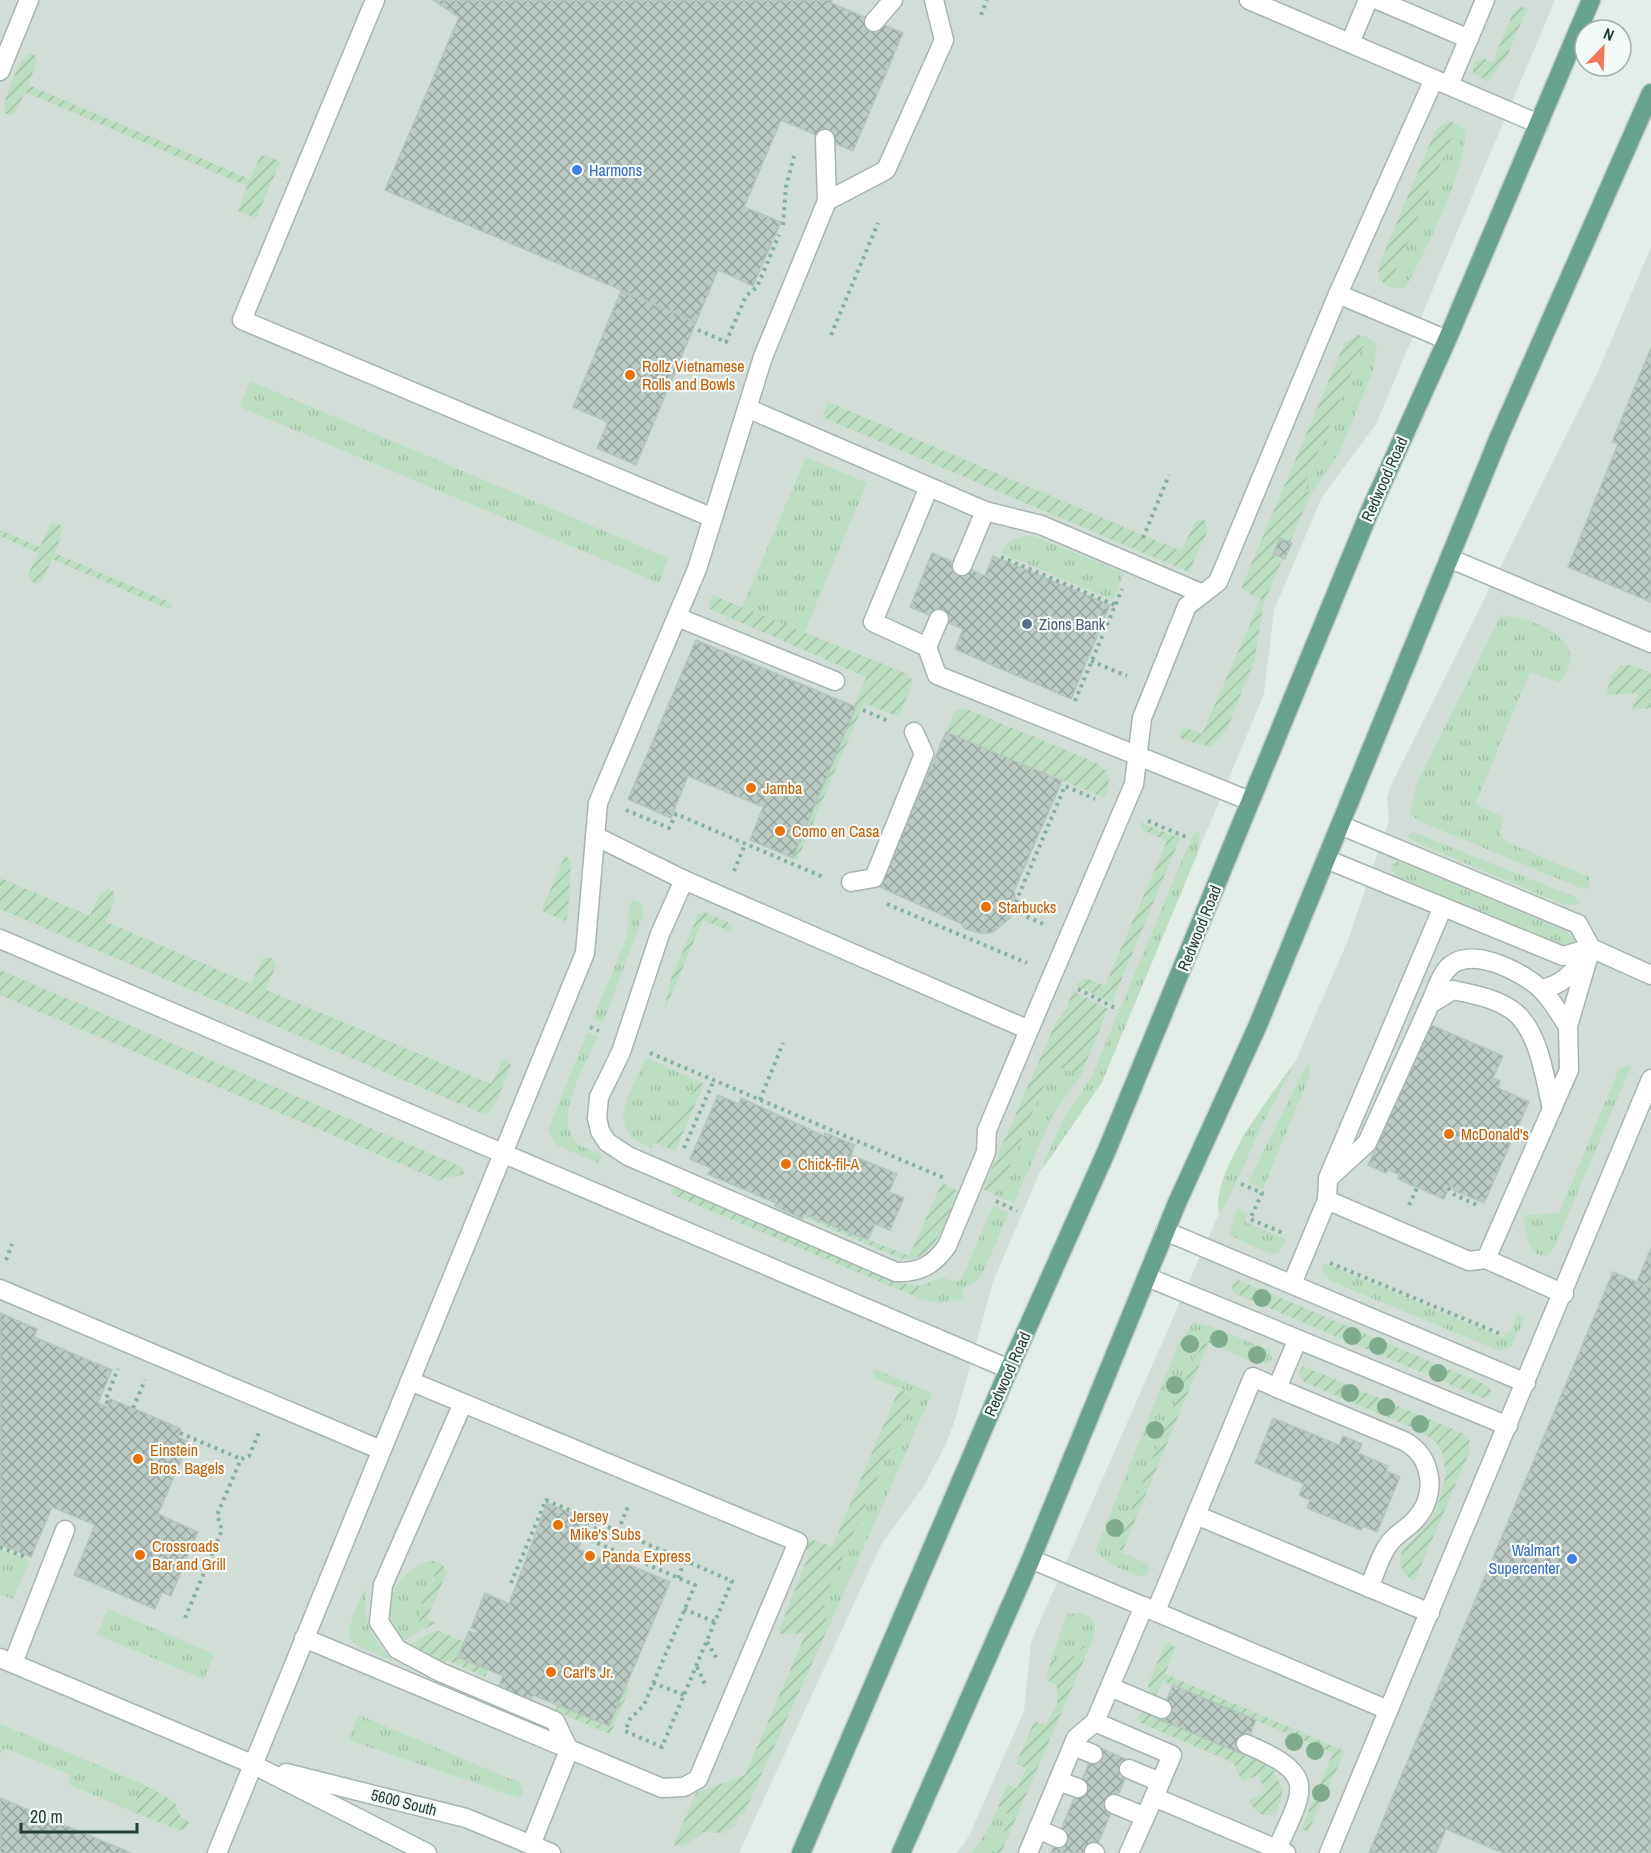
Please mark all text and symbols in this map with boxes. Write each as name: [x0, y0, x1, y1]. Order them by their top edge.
north arrow: [1573, 18, 1633, 78]
text: N: [1600, 22, 1618, 46]
place label: Harmons: [589, 159, 642, 181]
marker: Harmons: [570, 163, 584, 177]
place label: Rollz Vietnamese Rolls and Bowls: [642, 355, 745, 395]
marker: Rollz Vietnamese Rolls and Bowls: [623, 368, 637, 382]
street label: Redwood Road: [1356, 433, 1412, 525]
place label: Zions Bank: [1039, 613, 1106, 635]
marker: Zions Bank: [1020, 617, 1034, 631]
place label: Jamba: [763, 777, 803, 799]
marker: Jamba: [744, 781, 758, 795]
place label: Como en Casa: [792, 820, 880, 842]
marker: Como en Casa: [773, 824, 787, 838]
street label: Redwood Road: [1172, 882, 1226, 974]
place label: Starbucks: [998, 896, 1056, 918]
marker: Starbucks: [979, 900, 993, 914]
place label: McDonald's: [1461, 1123, 1529, 1145]
marker: McDonald's: [1442, 1127, 1456, 1141]
place label: Chick-fil-A: [798, 1153, 859, 1175]
marker: Chick-fil-A: [779, 1157, 793, 1171]
street label: Redwood Road: [979, 1328, 1035, 1420]
place label: Einstein Bros. Bagels: [150, 1439, 224, 1479]
marker: Einstein Bros. Bagels: [131, 1452, 145, 1466]
place label: Jersey Mike's Subs: [570, 1505, 641, 1545]
marker: Jersey Mike's Subs: [551, 1518, 565, 1532]
place label: Crossroads Bar and Grill: [152, 1535, 226, 1575]
place label: Walmart Supercenter: [1489, 1539, 1561, 1579]
place label: Panda Express: [602, 1545, 691, 1567]
marker: Crossroads Bar and Grill: [133, 1548, 147, 1562]
marker: Panda Express: [583, 1549, 597, 1563]
marker: Walmart Supercenter: [1565, 1552, 1579, 1566]
place label: Carl's Jr.: [563, 1661, 614, 1683]
marker: Carl's Jr.: [544, 1665, 558, 1679]
street label: 5600 South: [369, 1783, 439, 1821]
scale bar: [21, 1796, 136, 1834]
text: 20 m: [30, 1804, 63, 1829]

